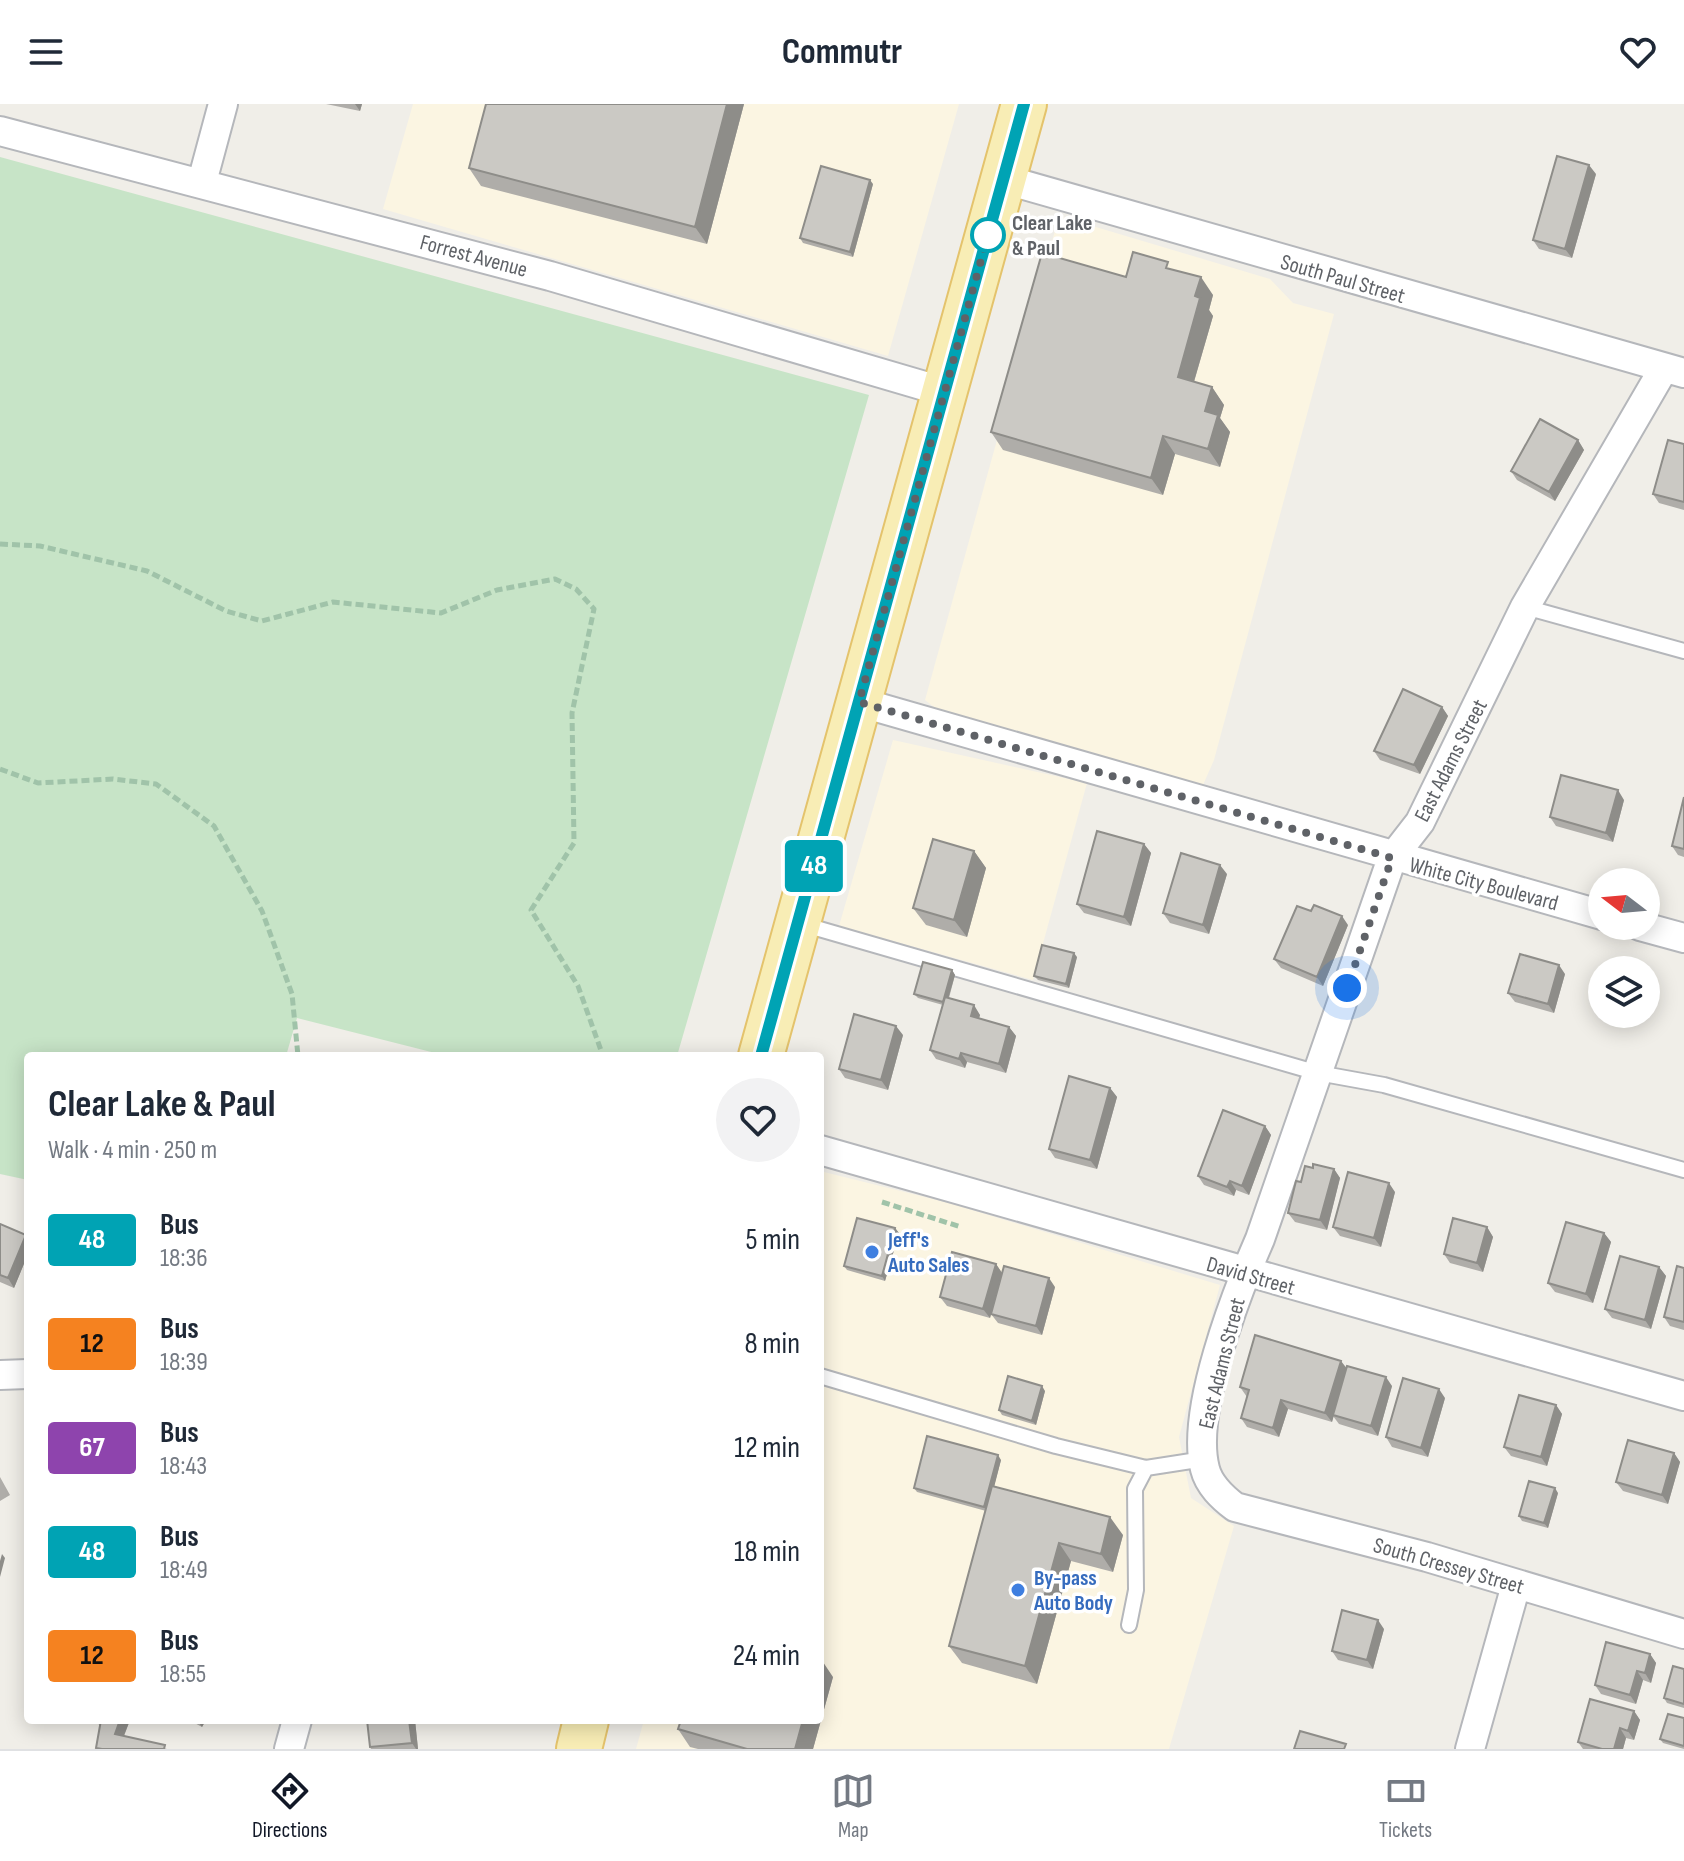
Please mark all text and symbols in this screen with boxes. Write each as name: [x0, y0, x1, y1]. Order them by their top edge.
icon: menu: [24, 30, 68, 74]
icon: heart: [1616, 30, 1660, 74]
text: Commutr: [782, 31, 902, 74]
place label: Clear Lake & Paul: [1012, 210, 1092, 262]
marker: Clear Lake & Paul: [971, 218, 1005, 252]
street label: Forrest Avenue: [417, 229, 530, 284]
street label: South Paul Street: [1277, 249, 1408, 310]
street label: East Adams Street: [1409, 695, 1494, 827]
line badge: 48: [778, 840, 850, 892]
text: 48: [801, 849, 827, 882]
street label: White City Boulevard: [1406, 852, 1561, 917]
north arrow: [1588, 868, 1660, 940]
map controls: [1588, 868, 1660, 1028]
button: layers: [1588, 956, 1660, 1028]
your location: [1327, 968, 1367, 1008]
button: heart: [716, 1078, 800, 1162]
text: Clear Lake & Paul: [48, 1082, 276, 1127]
text: Walk · 4 min · 250 m: [48, 1135, 217, 1166]
text: Bus: [160, 1207, 199, 1243]
text: 5 min: [746, 1222, 800, 1258]
text: 48: [79, 1223, 105, 1256]
place label: Jeff's Auto Sales: [887, 1227, 969, 1279]
text: 18:36: [160, 1243, 208, 1274]
marker: Jeff's Auto Sales: [863, 1243, 881, 1261]
street label: David Street: [1203, 1251, 1298, 1302]
street label: East Adams Street: [1193, 1295, 1252, 1432]
text: Bus: [160, 1311, 199, 1347]
text: 8 min: [744, 1326, 800, 1362]
text: 12: [80, 1327, 104, 1360]
text: 18:39: [160, 1347, 208, 1378]
text: Bus: [160, 1415, 199, 1451]
text: 12 min: [734, 1430, 800, 1466]
text: 67: [79, 1431, 105, 1464]
text: 18:43: [160, 1451, 207, 1482]
text: Bus: [160, 1519, 199, 1555]
street label: South Cressey Street: [1370, 1532, 1527, 1601]
text: 18 min: [734, 1534, 800, 1570]
text: 48: [79, 1535, 105, 1568]
text: 18:49: [160, 1555, 208, 1586]
place label: By-pass Auto Body: [1033, 1565, 1113, 1617]
marker: By-pass Auto Body: [1009, 1581, 1027, 1599]
text: Bus: [160, 1623, 199, 1659]
text: 24 min: [733, 1638, 800, 1674]
text: 12: [80, 1639, 104, 1672]
text: 18:55: [160, 1659, 206, 1690]
tab: Directions: [252, 1769, 328, 1844]
tab: Map: [831, 1769, 875, 1844]
tab: Tickets: [1379, 1769, 1432, 1844]

